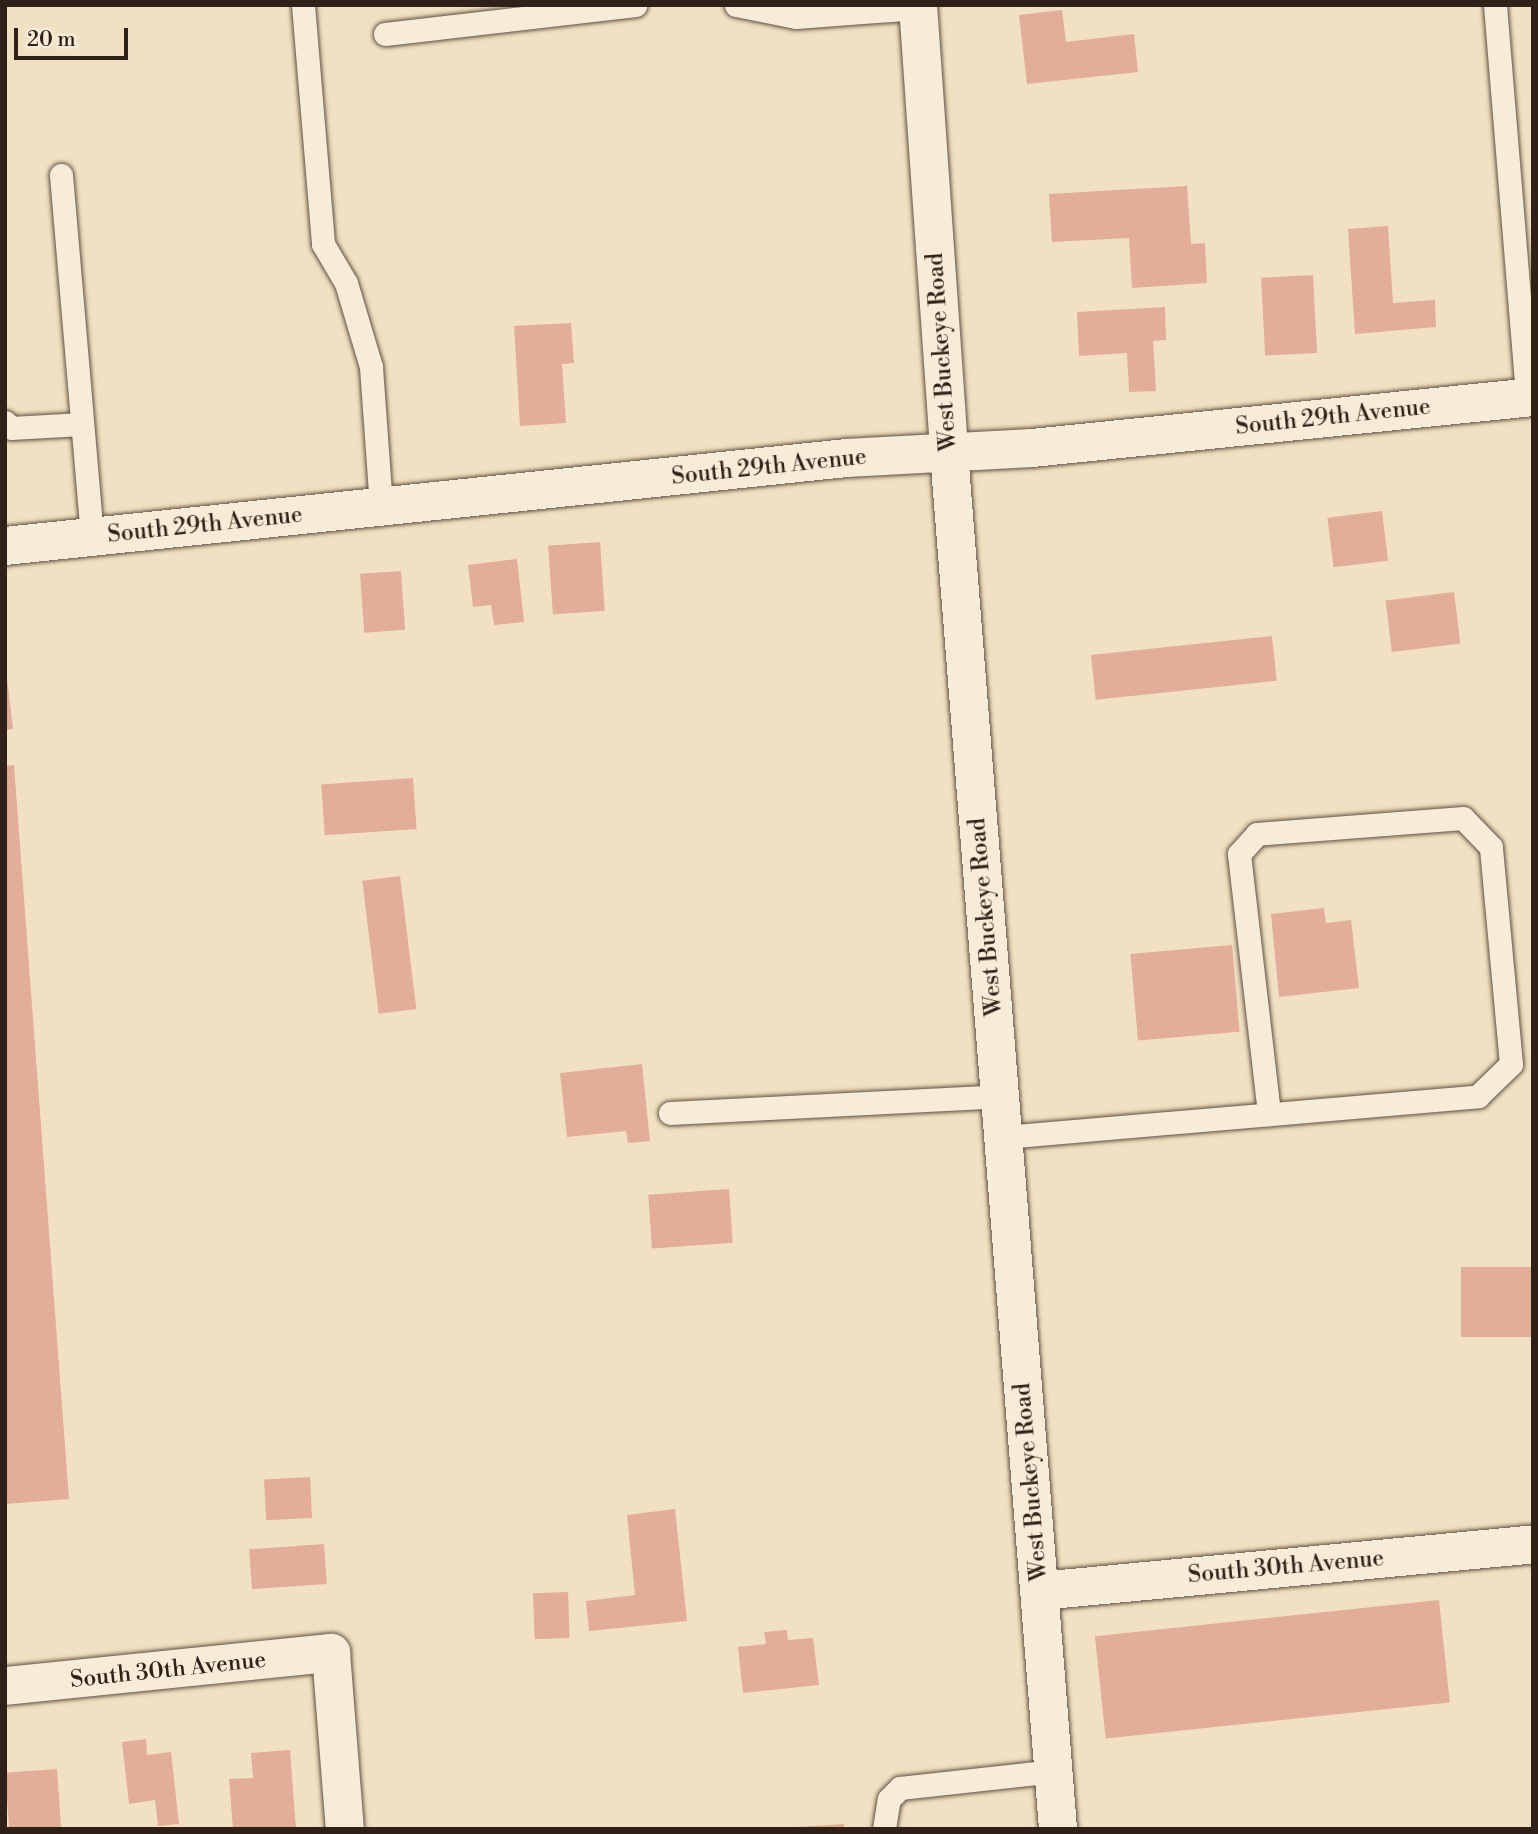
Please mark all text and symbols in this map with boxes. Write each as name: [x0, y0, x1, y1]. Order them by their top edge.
scale bar: [18, 14, 131, 58]
text: 20 m: [27, 27, 76, 53]
street label: West Buckeye Road: [921, 252, 963, 452]
street label: South 29th Avenue: [1234, 393, 1432, 441]
street label: South 29th Avenue: [670, 443, 868, 491]
street label: South 29th Avenue: [106, 501, 304, 549]
street label: West Buckeye Road: [964, 817, 1008, 1017]
street label: West Buckeye Road: [1009, 1382, 1053, 1582]
street label: South 30th Avenue: [1187, 1545, 1385, 1589]
street label: South 30th Avenue: [69, 1646, 267, 1694]

